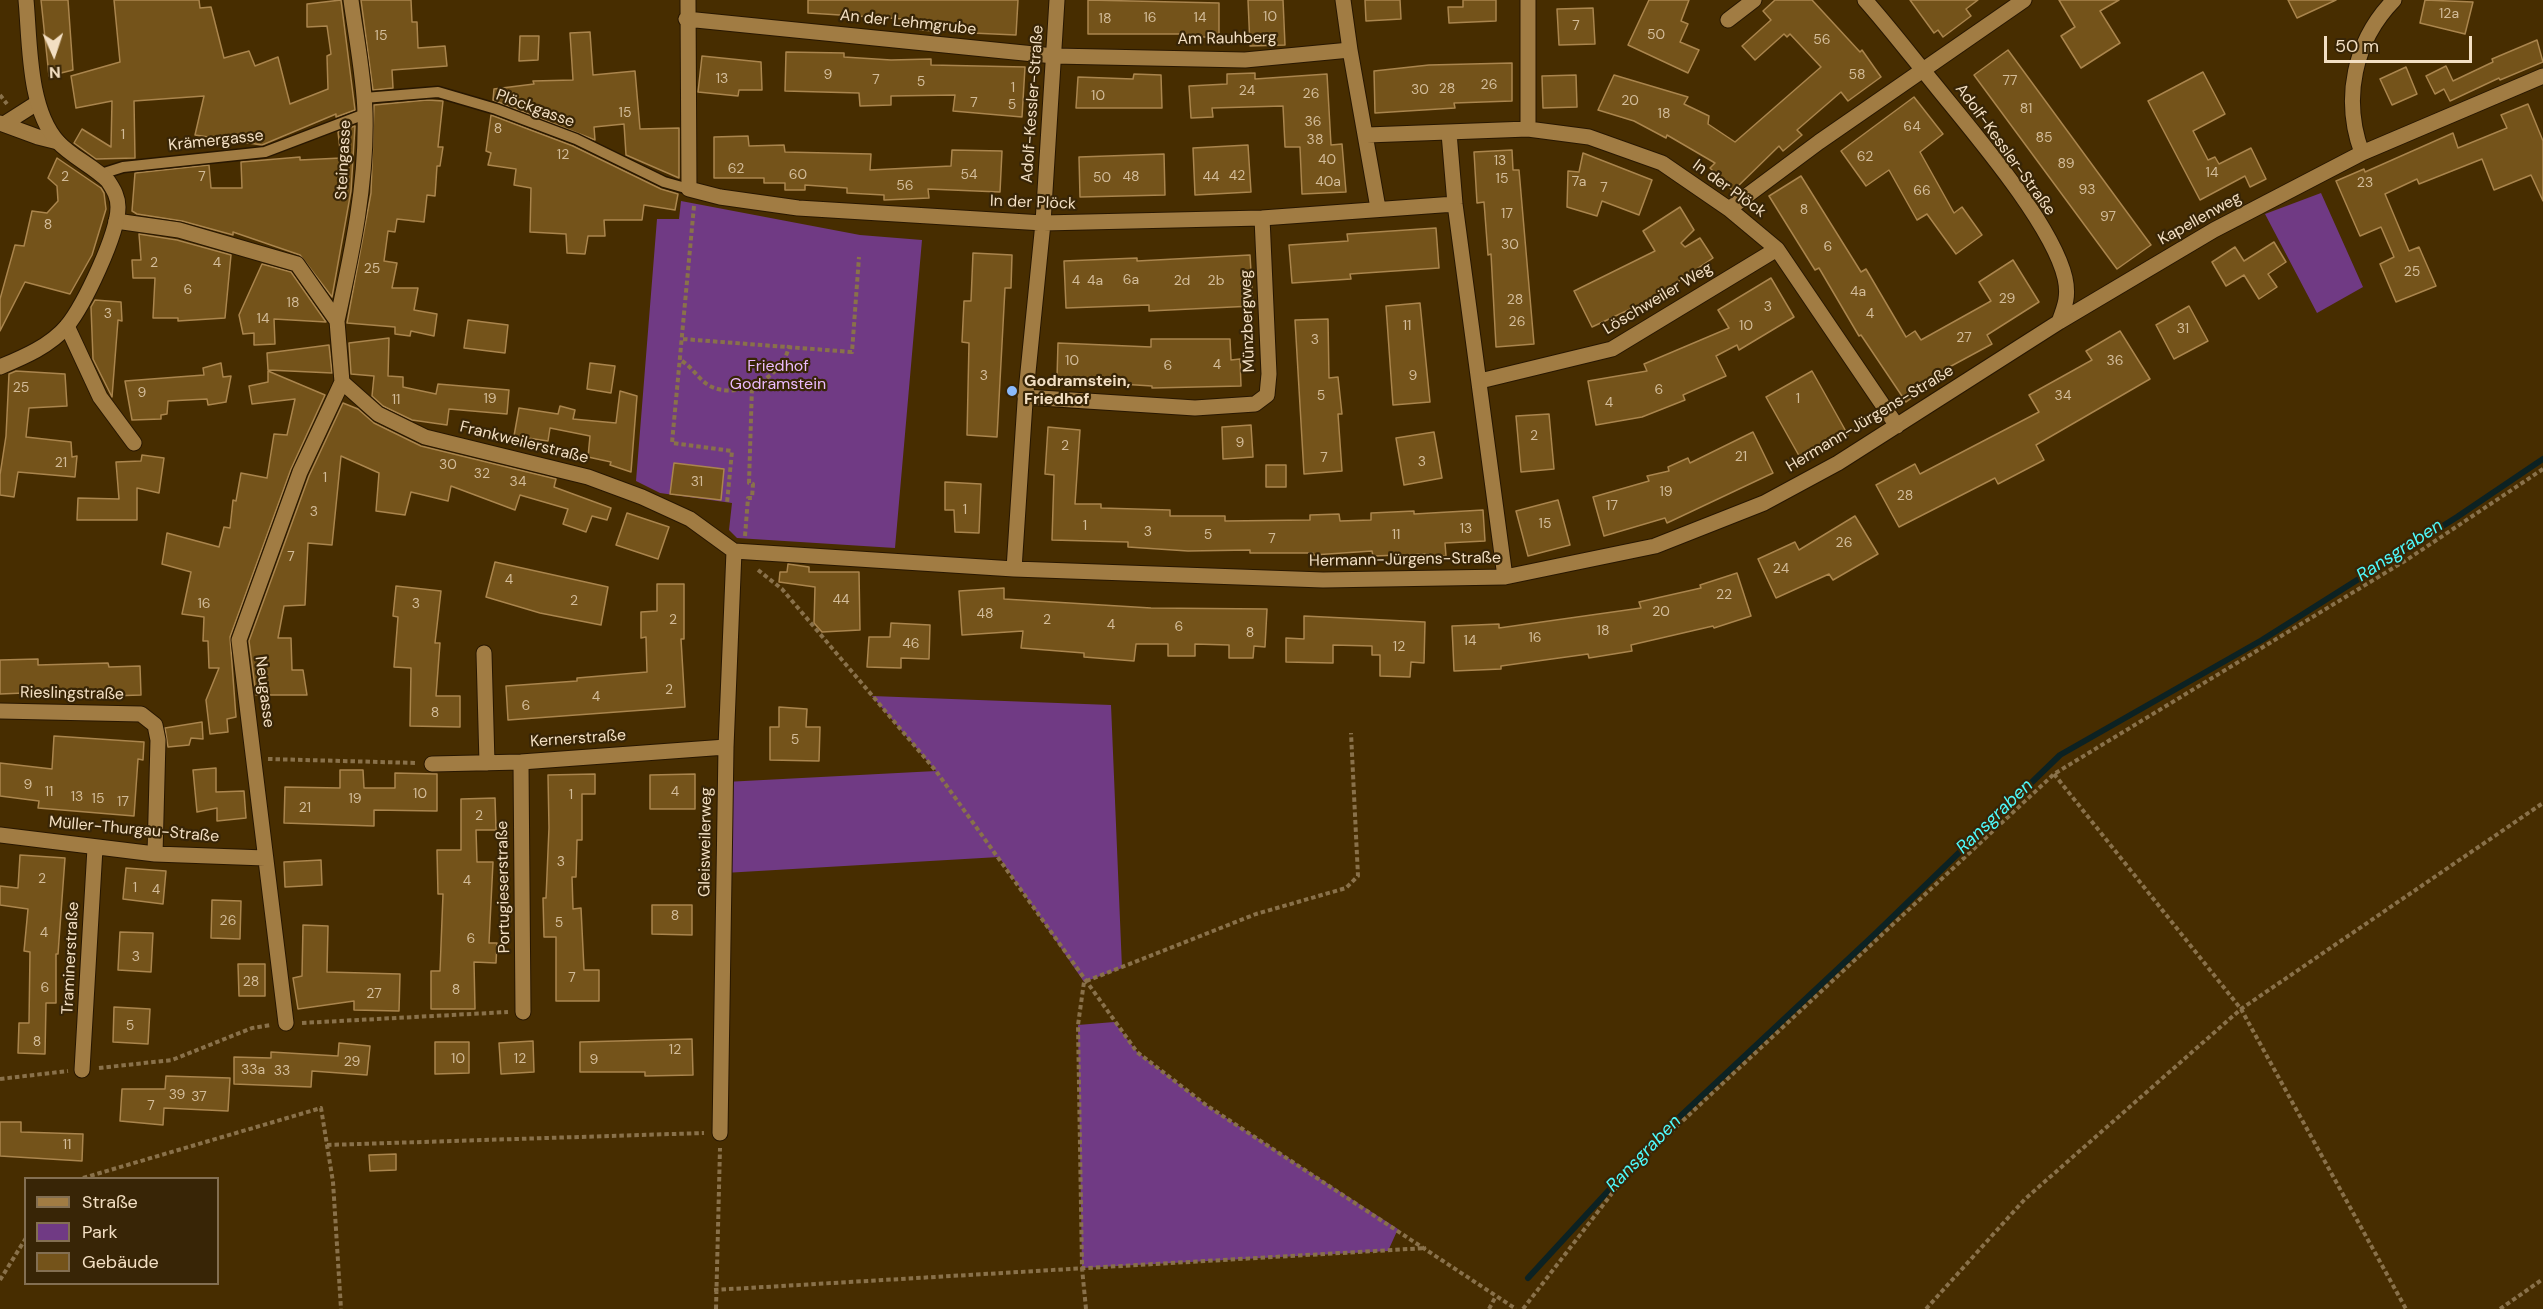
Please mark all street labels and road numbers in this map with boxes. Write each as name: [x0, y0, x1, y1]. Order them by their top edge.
street label: An der Lehmgrube: [839, 6, 977, 40]
street label: Adolf-Kessler-Straße: [1018, 24, 1048, 184]
street label: Am Rauhberg: [1177, 29, 1277, 49]
street label: Adolf-Kessler-Straße: [1951, 80, 2059, 220]
street label: Plöckgasse: [493, 86, 577, 132]
street label: Steingasse: [332, 119, 356, 201]
street label: Krämergasse: [167, 126, 265, 156]
street label: In der Plöck: [1689, 156, 1769, 222]
street label: Kapellenweg: [2155, 188, 2245, 250]
street label: In der Plöck: [990, 192, 1076, 214]
street label: Löschweiler Weg: [1600, 259, 1716, 339]
street label: Münzbergweg: [1237, 269, 1259, 373]
street label: Hermann-Jürgens-Straße: [1783, 361, 1957, 477]
street label: Frankweilerstraße: [458, 418, 590, 468]
street label: Hermann-Jürgens-Straße: [1309, 549, 1501, 571]
street label: Neugasse: [250, 655, 278, 729]
street label: Rieslingstraße: [20, 683, 124, 705]
street label: Kernerstraße: [529, 726, 627, 752]
street label: Gleisweilerweg: [695, 787, 717, 897]
street label: Müller-Thurgau-Straße: [48, 813, 220, 847]
street label: Portugieserstraße: [493, 821, 515, 953]
street label: Traminerstraße: [58, 901, 84, 1015]

